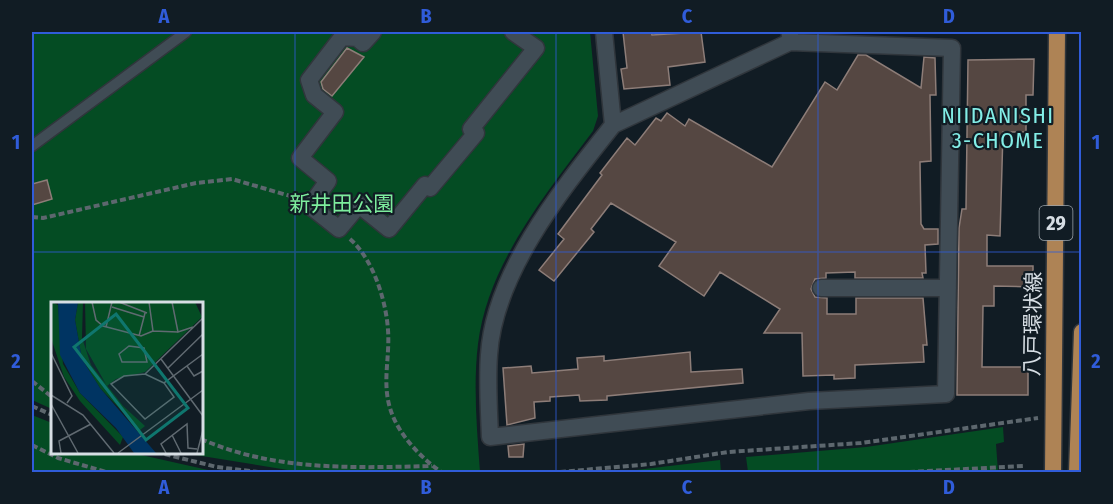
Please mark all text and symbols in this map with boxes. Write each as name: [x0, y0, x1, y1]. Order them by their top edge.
text: A: [158, 4, 171, 28]
text: B: [420, 4, 432, 28]
text: C: [682, 4, 693, 28]
text: D: [943, 4, 955, 28]
district label: NIIDANISHI 3-CHOME: [941, 102, 1055, 154]
text: 1: [12, 130, 20, 154]
text: 1: [1092, 130, 1100, 154]
park label: 新井田公園: [290, 191, 395, 217]
road number: 29: [1040, 206, 1072, 240]
street label: 八戸環状線: [1019, 271, 1047, 377]
inset map: [51, 302, 202, 453]
text: 2: [10, 349, 21, 373]
text: 2: [1090, 349, 1101, 373]
text: A: [158, 475, 171, 499]
text: B: [420, 475, 432, 499]
text: C: [682, 475, 693, 499]
text: D: [943, 475, 955, 499]

